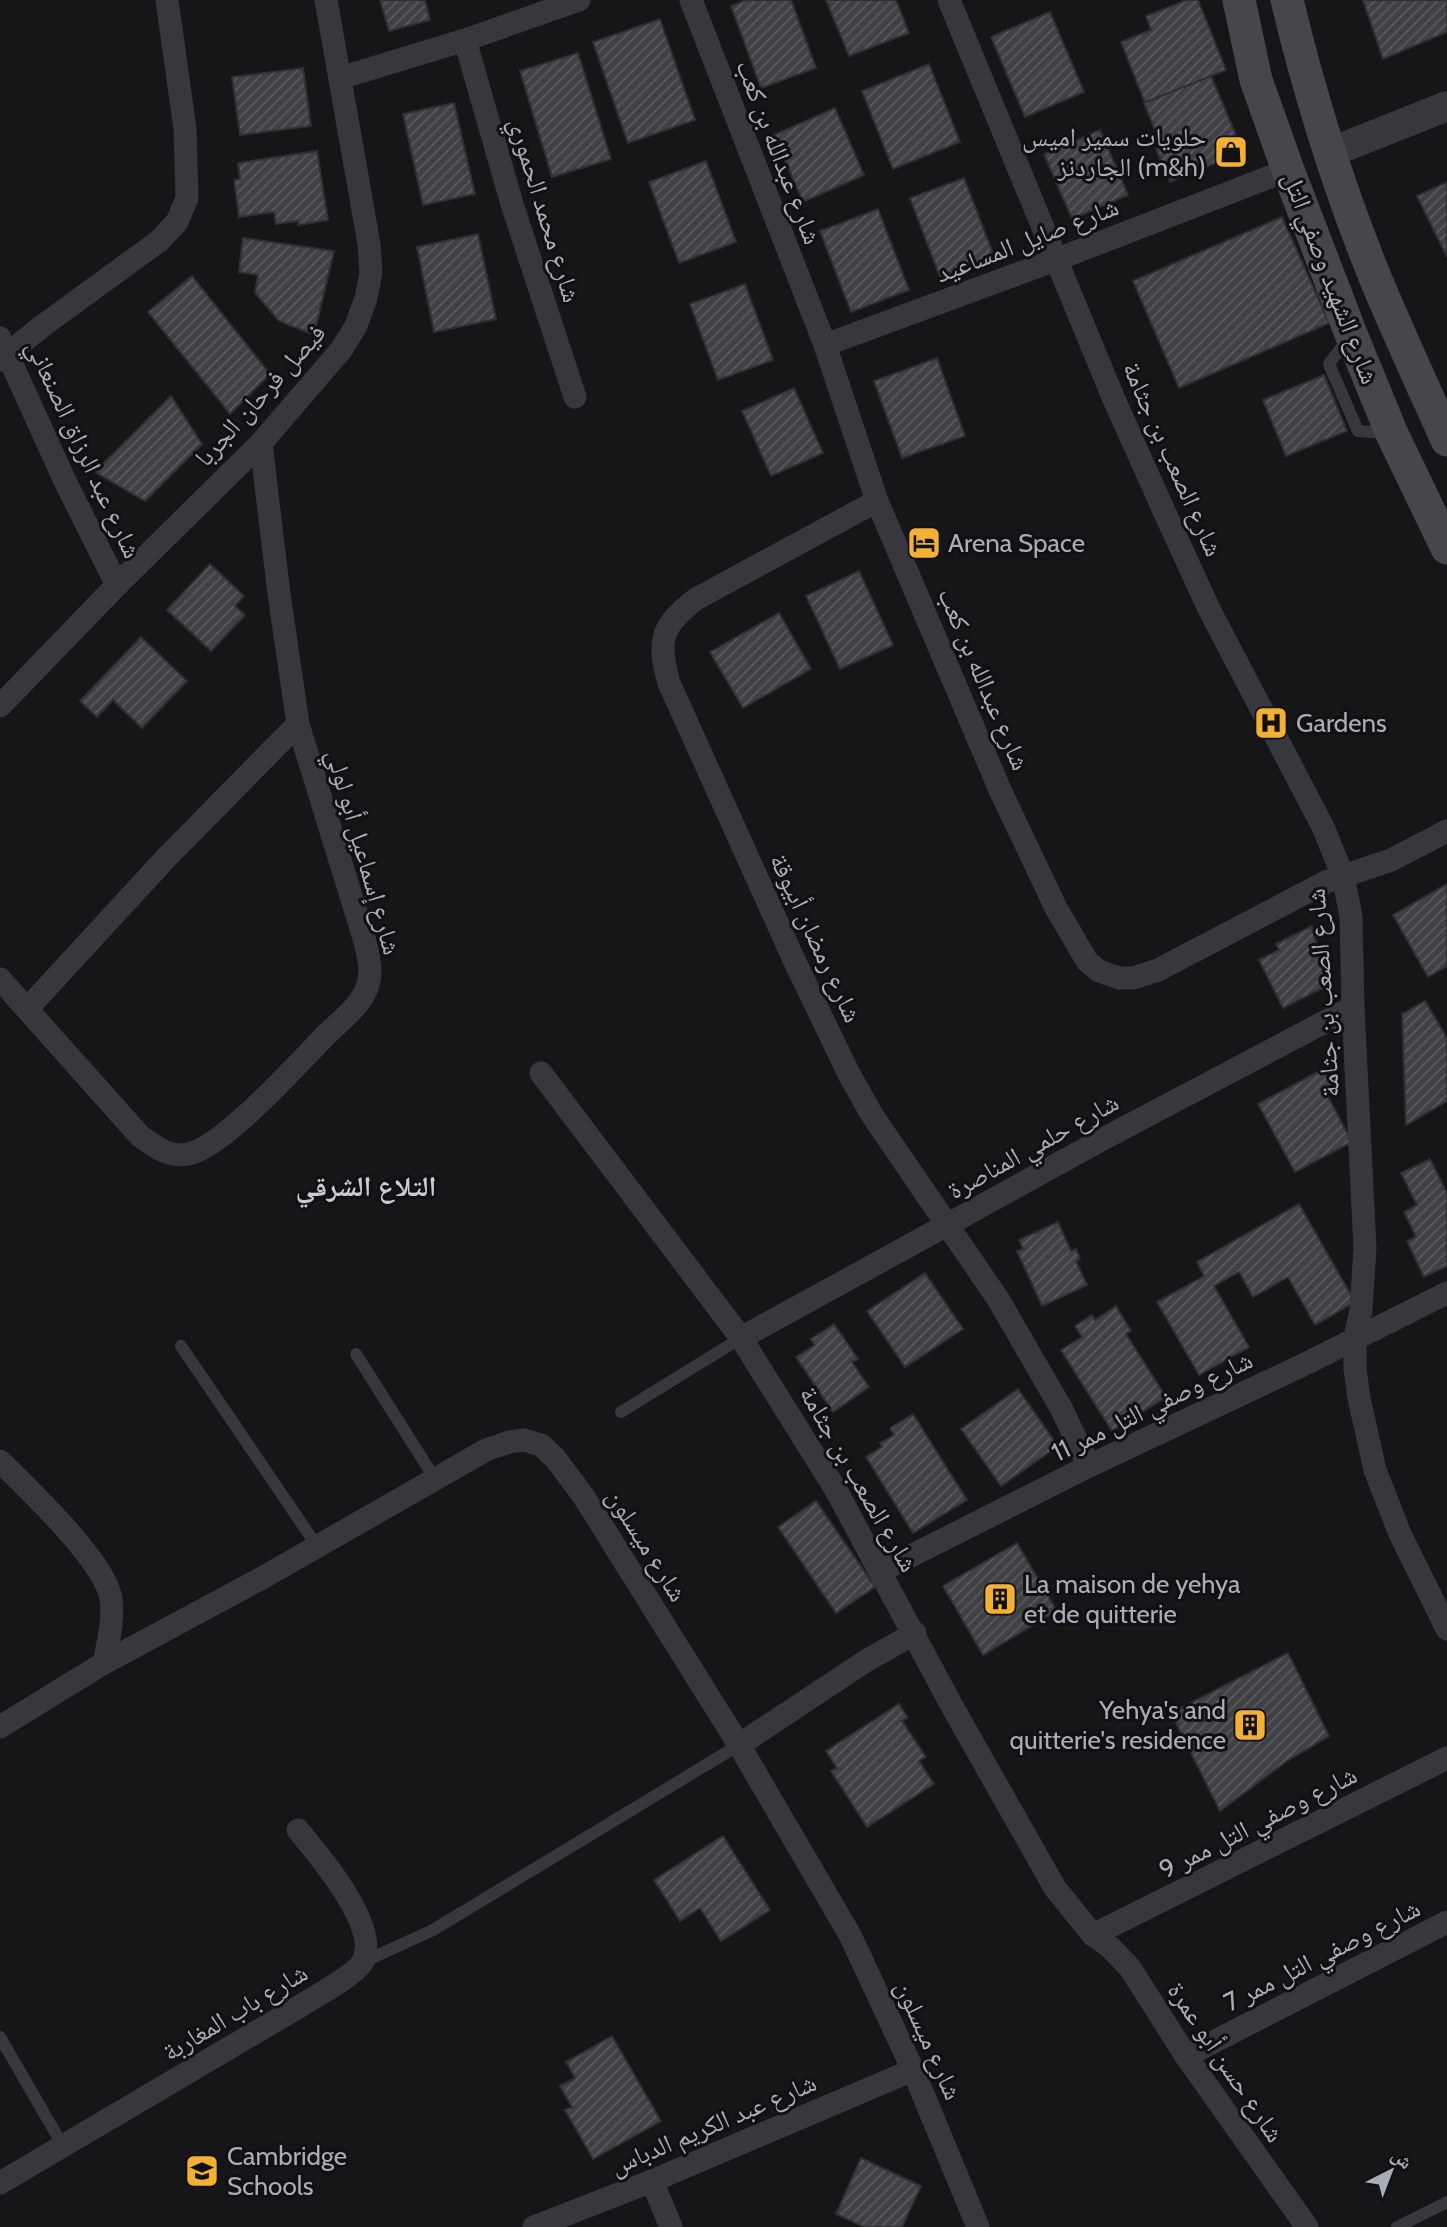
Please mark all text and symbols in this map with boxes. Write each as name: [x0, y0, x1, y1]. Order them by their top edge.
street label: شارع عبدالله بن كعب: [729, 55, 829, 249]
street label: شارع محمد الحموري: [497, 114, 588, 308]
place label: حلويات سمير اميس الجاردنز (m&h): [1022, 121, 1206, 183]
shop icon: حلويات سمير اميس الجاردنز (m&h): [1212, 133, 1250, 171]
street label: شارع الشهيد وصفي التل: [1272, 167, 1386, 390]
street label: شارع صايل المساعيد: [931, 190, 1123, 290]
street label: فيصل فرحان الجربا: [188, 317, 332, 473]
street label: شارع عبد الرزاق الصنعاني: [15, 335, 149, 565]
street label: شارع الصعب بن جثامة: [1116, 357, 1230, 561]
hotel icon: Arena Space: [905, 524, 943, 562]
place label: Arena Space: [948, 527, 1085, 559]
street label: شارع عبدالله بن كعب: [931, 583, 1037, 775]
hospital icon: Gardens: [1252, 704, 1290, 742]
place label: Gardens: [1296, 707, 1387, 739]
street label: شارع إسماعيل أبو لولي: [315, 746, 409, 960]
street label: شارع رمضان أبيوقة: [763, 848, 869, 1028]
street label: شارع الصعب بن جثامة: [1300, 887, 1346, 1099]
street label: شارع حلمي المناصرة: [942, 1086, 1126, 1210]
district label: التلاع الشرقي: [296, 1169, 436, 1209]
street label: شارع وصفي التل ممر 11: [1046, 1343, 1260, 1473]
street label: شارع الصعب بن جثامة: [793, 1380, 925, 1578]
street label: شارع ميسلون: [600, 1482, 694, 1608]
place label: La maison de yehya et de quitterie: [1024, 1568, 1241, 1630]
building icon: La maison de yehya et de quitterie: [981, 1580, 1019, 1618]
place label: Yehya's and quitterie's residence: [1010, 1694, 1226, 1756]
building icon: Yehya's and quitterie's residence: [1231, 1706, 1269, 1744]
street label: شارع وصفي التل ممر 9: [1154, 1758, 1364, 1890]
street label: شارع وصفي التل ممر 7: [1219, 1892, 1428, 2022]
street label: شارع باب المغاربة: [157, 1956, 313, 2068]
street label: شارع ميسلون: [888, 1975, 970, 2105]
street label: شارع حسن أبو عمرة: [1161, 1976, 1291, 2148]
street label: شارع عبد الكريم الدباس: [605, 2066, 821, 2183]
north arrow: [1356, 2136, 1426, 2206]
place label: Cambridge Schools: [227, 2140, 347, 2202]
text: ش: [1387, 2143, 1417, 2174]
school or university icon: Cambridge Schools: [183, 2152, 221, 2190]

